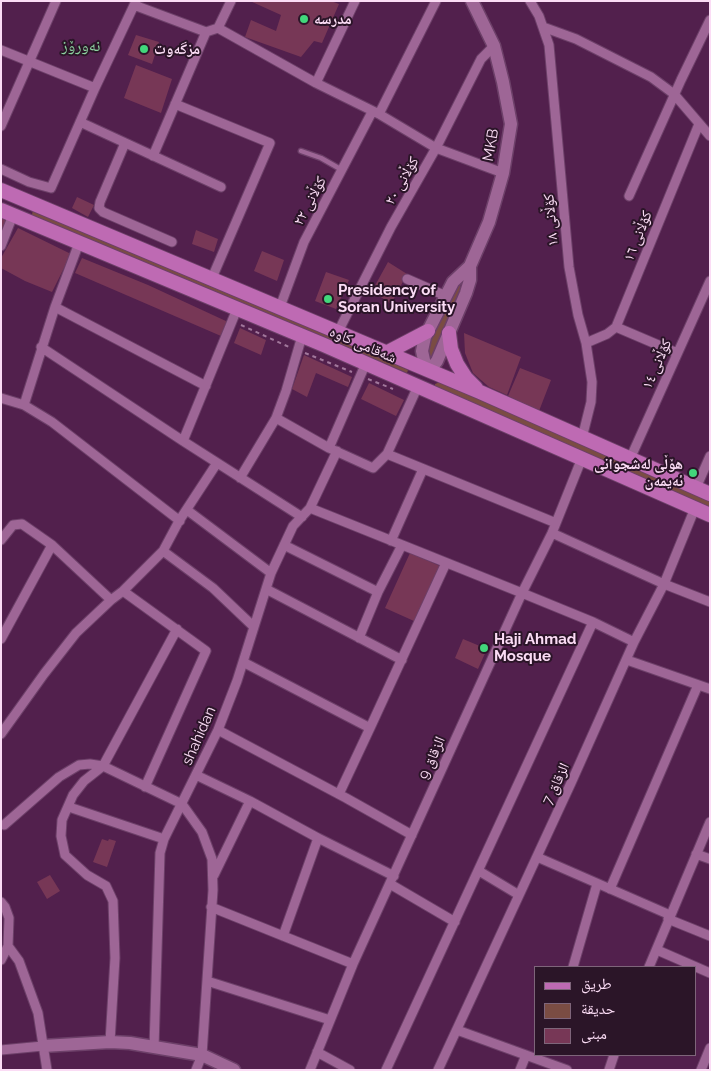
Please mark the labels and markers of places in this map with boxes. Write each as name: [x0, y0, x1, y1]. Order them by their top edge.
place label: مدرسە: [314, 10, 352, 28]
marker: مدرسە: [298, 13, 310, 25]
place label: مزگەوت: [154, 40, 200, 58]
marker: مزگەوت: [138, 43, 150, 55]
place label: Presidency of Soran University: [338, 281, 455, 316]
marker: Presidency of Soran University: [322, 293, 334, 305]
place label: هۆڵی لەشجوانی ئەیمەن: [594, 455, 683, 490]
marker: هۆڵی لەشجوانی ئەیمەن: [687, 467, 699, 479]
place label: Haji Ahmad Mosque: [494, 630, 576, 665]
marker: Haji Ahmad Mosque: [478, 642, 490, 654]

